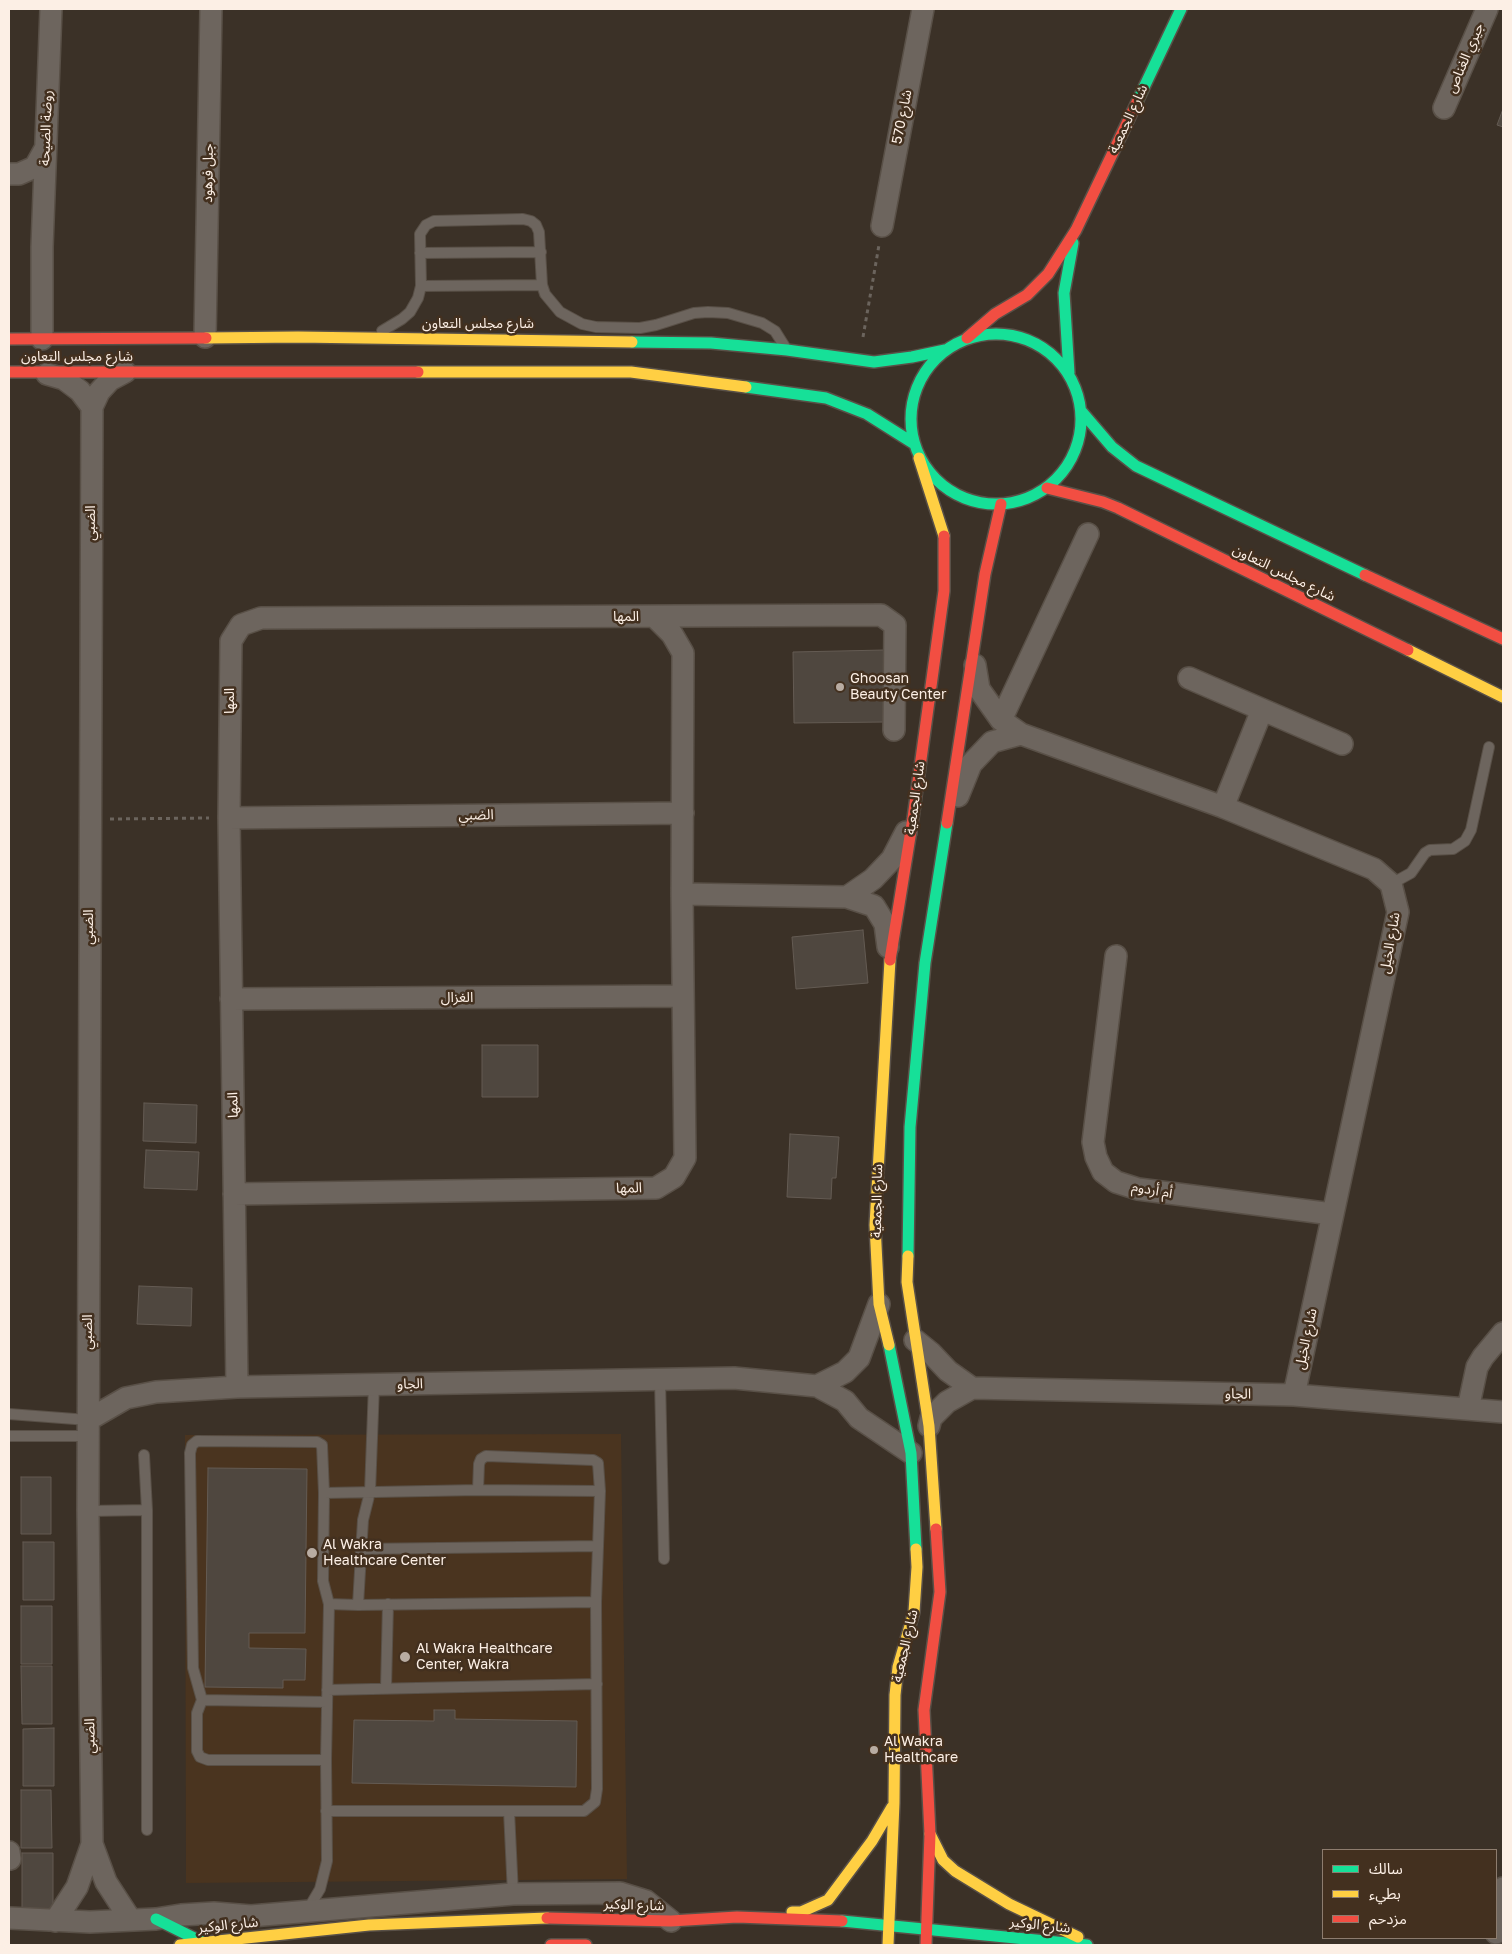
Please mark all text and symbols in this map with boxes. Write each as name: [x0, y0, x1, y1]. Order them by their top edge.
street label: جيري الغناص: [1443, 20, 1487, 96]
street label: شارع الجمعية: [1105, 82, 1151, 156]
street label: شارع 570: [889, 88, 915, 146]
street label: روضة الضيحة: [36, 90, 56, 166]
street label: جبل فرهود: [199, 143, 217, 203]
street label: شارع مجلس التعاون: [422, 316, 534, 332]
street label: شارع مجلس التعاون: [21, 349, 133, 365]
street label: الضبي: [83, 505, 99, 541]
street label: شارع مجلس التعاون: [1230, 541, 1338, 605]
street label: المها: [613, 609, 639, 625]
place label: Ghoosan Beauty Center: [850, 671, 946, 704]
marker: Ghoosan Beauty Center: [834, 681, 846, 693]
street label: المها: [222, 688, 238, 714]
street label: شارع الجمعية: [902, 760, 928, 836]
street label: الضبي: [458, 806, 494, 824]
street label: الضبي: [81, 909, 97, 945]
street label: شارع الخيل: [1376, 911, 1404, 975]
street label: الغزال: [441, 990, 473, 1006]
street label: المها: [224, 1092, 242, 1118]
street label: شارع الجمعية: [868, 1164, 886, 1238]
street label: أم أردوم: [1130, 1178, 1174, 1202]
street label: المها: [616, 1179, 642, 1197]
street label: شارع الخيل: [1291, 1307, 1321, 1371]
street label: الضبي: [80, 1314, 96, 1350]
street label: الجاو: [397, 1375, 423, 1393]
street label: الجاو: [1225, 1385, 1251, 1403]
place label: Al Wakra Healthcare Center: [323, 1537, 446, 1570]
marker: Al Wakra Healthcare Center: [305, 1546, 319, 1560]
street label: شارع الجمعية: [888, 1608, 922, 1684]
place label: Al Wakra Healthcare Center, Wakra: [416, 1641, 553, 1674]
marker: Al Wakra Healthcare Center, Wakra: [398, 1650, 412, 1664]
street label: الضبي: [81, 1718, 99, 1754]
place label: Al Wakra Healthcare: [884, 1734, 958, 1766]
marker: Al Wakra Healthcare: [868, 1744, 880, 1756]
legend: [1322, 1849, 1497, 1939]
text: سالك: [1369, 1859, 1403, 1877]
text: بطيء: [1369, 1884, 1401, 1902]
street label: شارع الوكير: [603, 1896, 665, 1914]
text: مزدحم: [1369, 1909, 1407, 1927]
street label: شارع الوكير: [197, 1913, 259, 1937]
street label: شارع الوكير: [1009, 1913, 1071, 1937]

